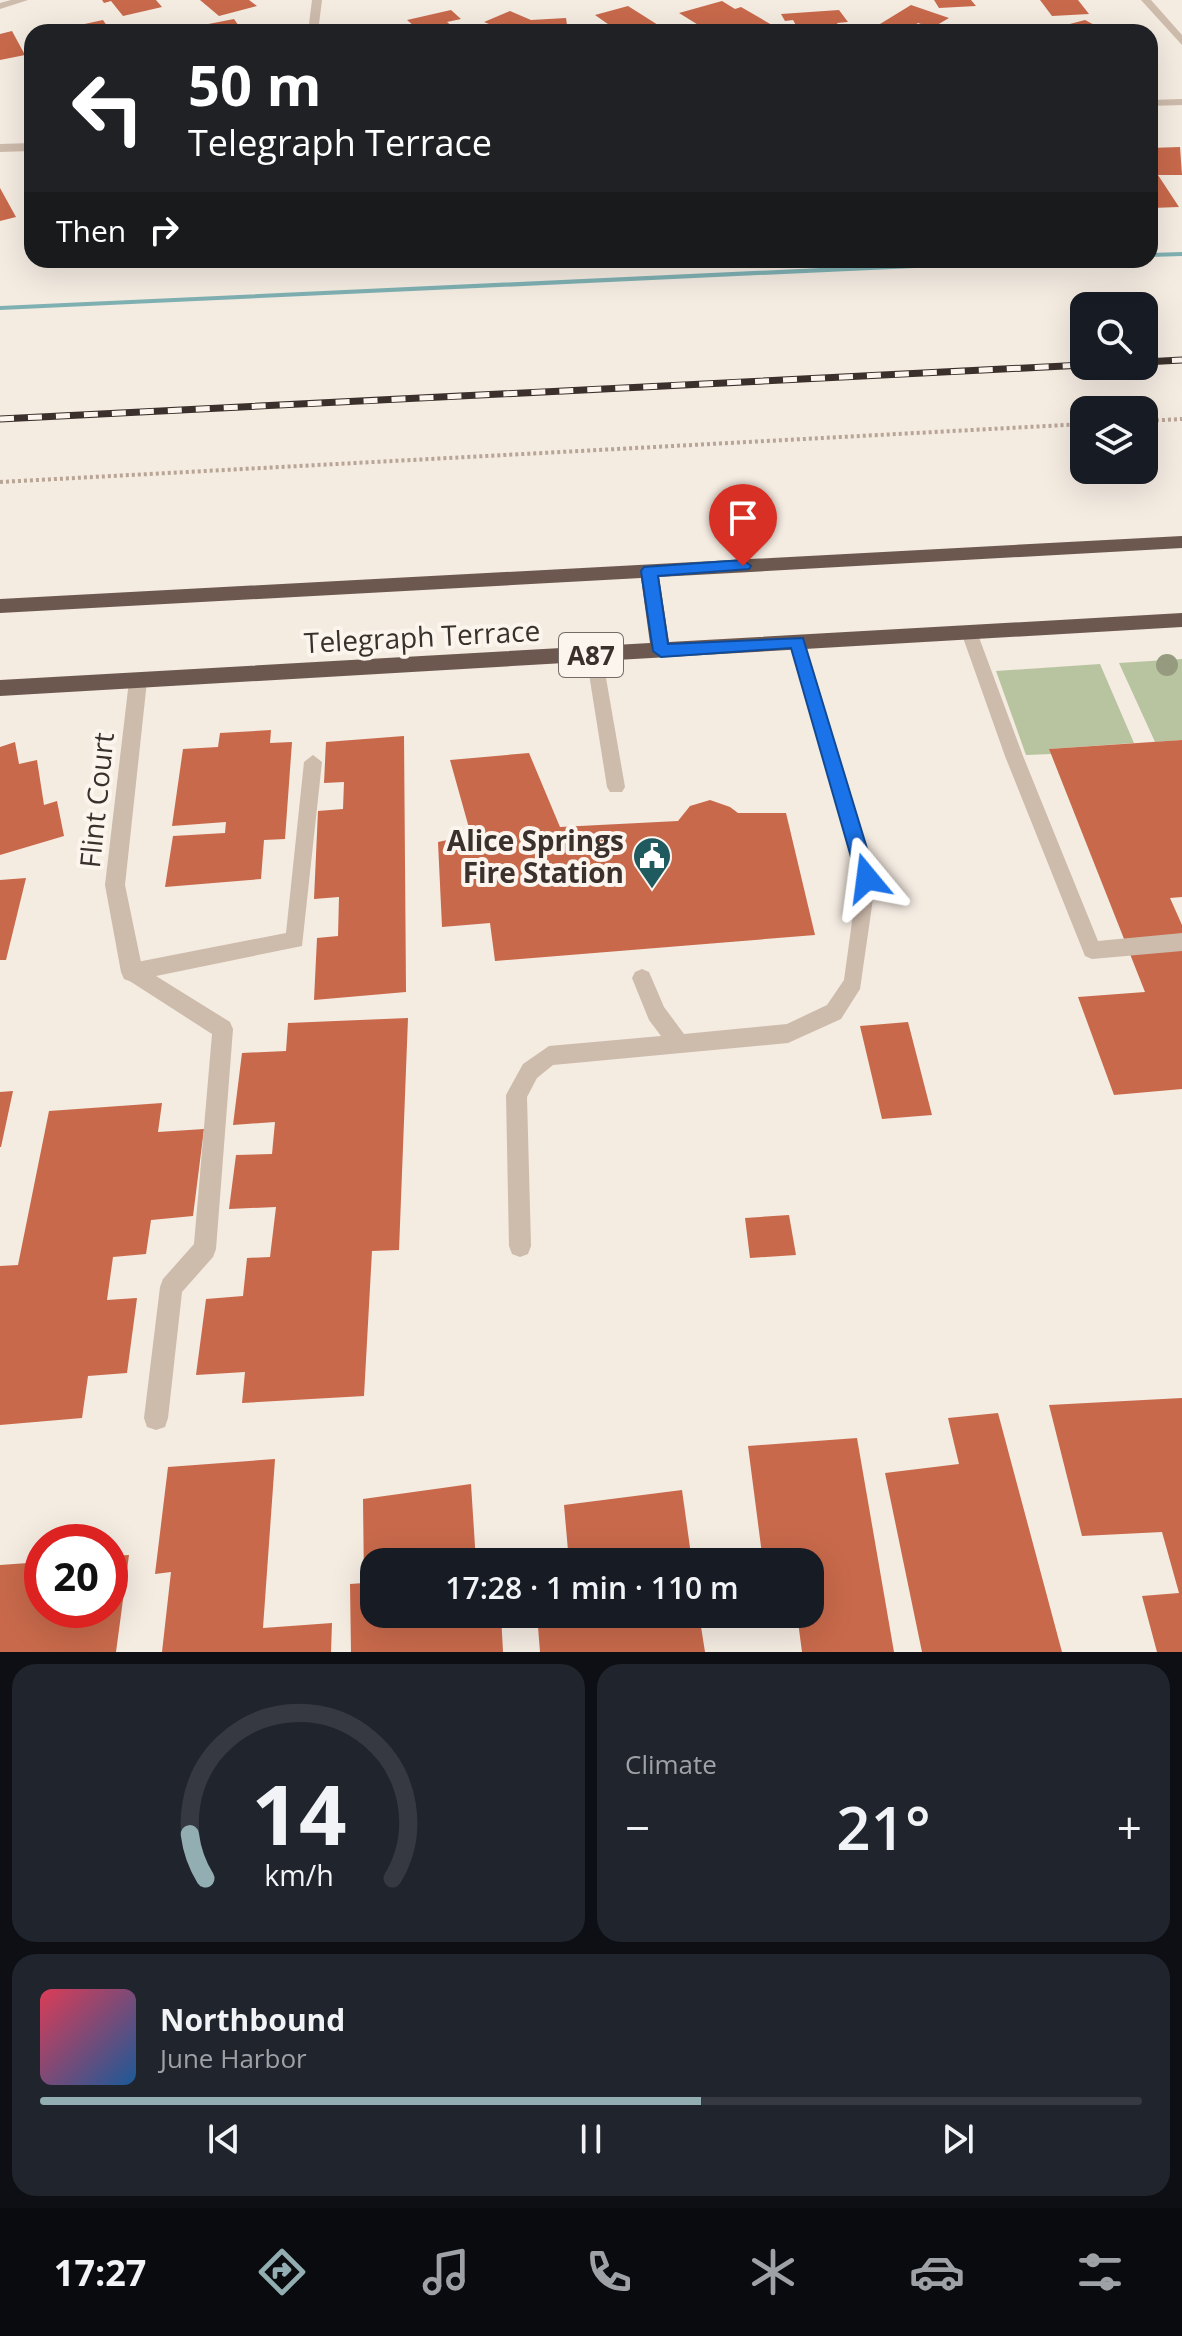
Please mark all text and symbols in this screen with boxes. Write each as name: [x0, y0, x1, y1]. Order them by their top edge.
text: 50 m: [188, 46, 322, 122]
icon: left: [56, 56, 160, 160]
text: Telegraph Terrace: [188, 118, 492, 167]
icon: right: [142, 208, 186, 252]
text: Then: [56, 210, 126, 251]
map controls: [1070, 292, 1158, 484]
button: search: [1070, 292, 1158, 380]
button: layers: [1070, 396, 1158, 484]
pin: [709, 484, 777, 566]
icon: arrive: [721, 496, 765, 540]
street label: Telegraph Terrace: [303, 611, 541, 661]
road number: A87: [559, 633, 623, 677]
street label: Flint Court: [70, 730, 122, 870]
place label: Alice Springs Fire Station: [447, 821, 624, 891]
public building icon: Alice Springs Fire Station: [631, 835, 673, 890]
position arrow: [825, 836, 909, 920]
speed limit sign: 20: [24, 1524, 128, 1628]
text: 17:28 · 1 min · 110 m: [445, 1567, 739, 1608]
text: Climate: [625, 1746, 717, 1782]
text: 14: [251, 1756, 346, 1869]
text: 21°: [836, 1786, 931, 1868]
text: −: [625, 1797, 650, 1857]
text: +: [1117, 1797, 1142, 1857]
text: km/h: [264, 1855, 333, 1894]
text: Northbound: [160, 1999, 345, 2040]
text: June Harbor: [160, 2040, 307, 2076]
icon: previous: [202, 2117, 246, 2161]
icon: pause: [569, 2117, 613, 2161]
icon: next: [936, 2117, 980, 2161]
icon: directions: [254, 2244, 310, 2300]
icon: music: [418, 2244, 474, 2300]
icon: phone: [581, 2244, 637, 2300]
icon: climate: [745, 2244, 801, 2300]
icon: car: [909, 2244, 965, 2300]
icon: filters: [1072, 2244, 1128, 2300]
text: 17:27: [54, 2248, 146, 2297]

